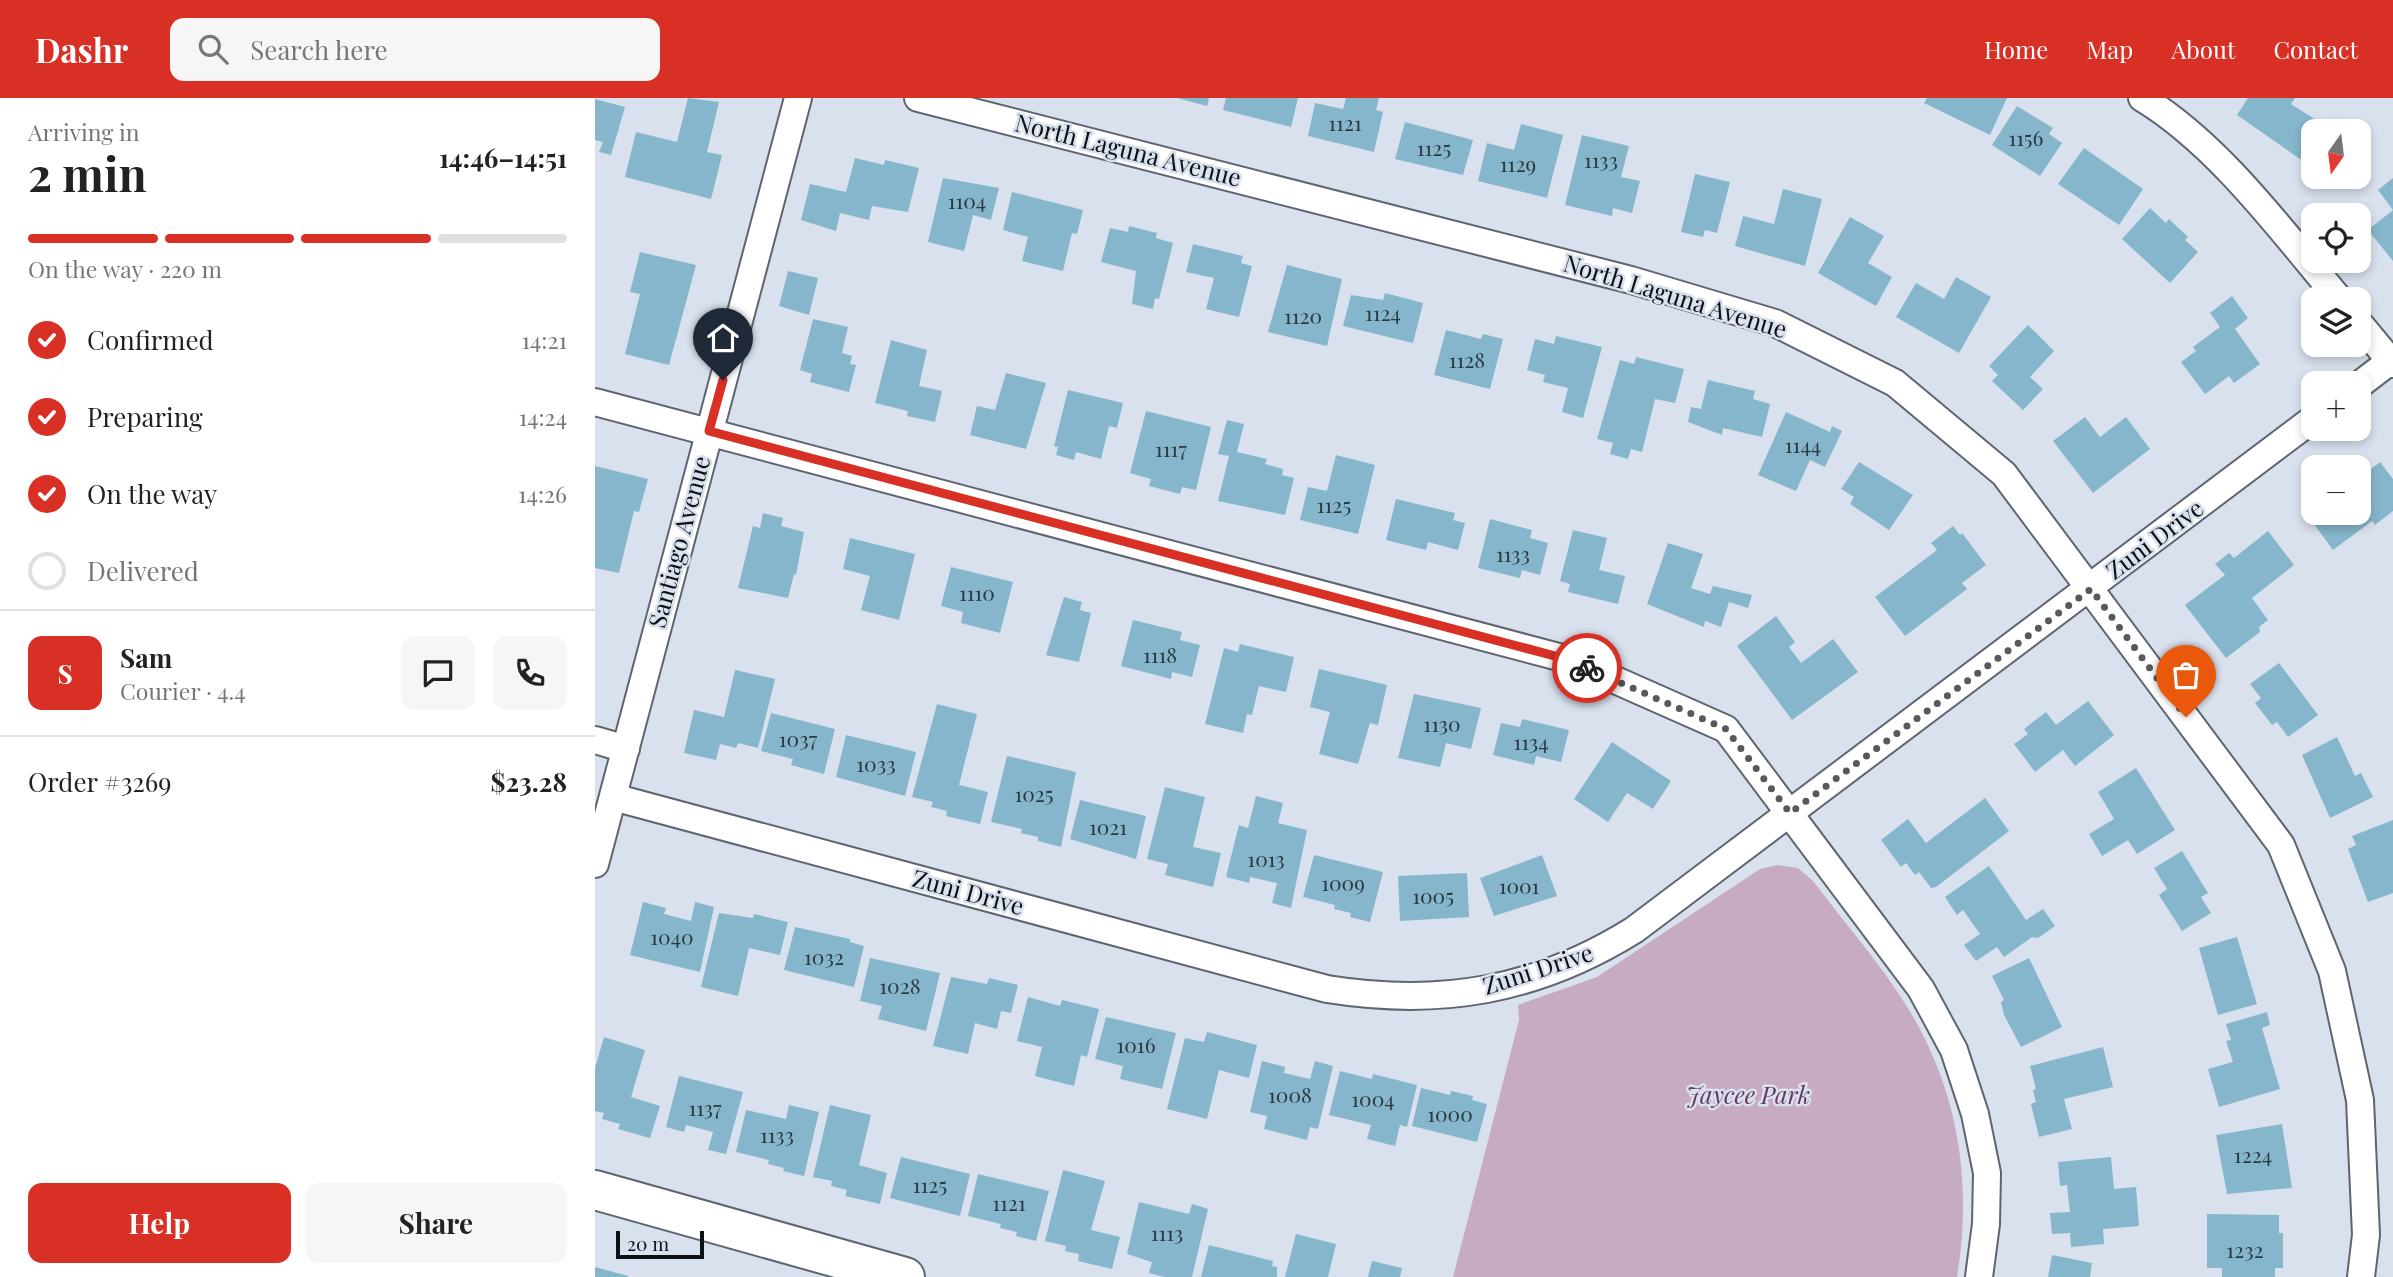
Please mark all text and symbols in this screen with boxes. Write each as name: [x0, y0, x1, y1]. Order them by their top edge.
search box: [170, 18, 660, 81]
text: Dashr: [35, 27, 128, 71]
icon: search: [194, 30, 232, 68]
text: Search here: [250, 32, 388, 67]
text: Home: [1984, 33, 2048, 65]
text: Map: [2086, 33, 2133, 65]
text: About: [2171, 33, 2235, 65]
text: Contact: [2273, 33, 2358, 65]
street label: North Laguna Avenue: [1012, 105, 1245, 193]
house number: 1121: [1328, 108, 1362, 136]
text: Arriving in: [28, 116, 140, 147]
north arrow: [2301, 119, 2371, 189]
map controls: [2301, 119, 2371, 525]
house number: 1156: [2009, 123, 2044, 151]
house number: 1125: [1417, 133, 1451, 161]
text: 14:46–14:51: [439, 140, 567, 175]
text: 2 min: [28, 142, 147, 204]
house number: 1133: [1584, 145, 1618, 173]
house number: 1129: [1500, 149, 1536, 177]
house number: 1104: [948, 186, 986, 214]
button: locate: [2301, 203, 2371, 273]
street label: North Laguna Avenue: [1560, 246, 1791, 344]
text: On the way · 220 m: [28, 253, 222, 284]
button: layers: [2301, 287, 2371, 357]
house number: 1124: [1365, 298, 1401, 326]
house number: 1120: [1284, 301, 1322, 329]
pin: [693, 308, 753, 380]
icon: home: [704, 319, 742, 357]
icon: check: [28, 321, 66, 359]
text: Confirmed: [87, 322, 214, 357]
text: 14:21: [521, 324, 567, 355]
house number: 1128: [1449, 345, 1485, 373]
button: +: [2301, 371, 2371, 441]
icon: check: [28, 398, 66, 436]
text: Preparing: [87, 399, 203, 434]
text: 14:24: [519, 401, 567, 432]
house number: 1144: [1785, 430, 1821, 458]
house number: 1117: [1155, 434, 1187, 462]
street label: Santiago Avenue: [640, 452, 716, 631]
button: −: [2301, 455, 2371, 525]
icon: check: [28, 475, 66, 513]
text: On the way: [87, 476, 217, 511]
text: 14:26: [518, 478, 567, 509]
house number: 1125: [1317, 490, 1351, 518]
street label: Zuni Drive: [2099, 491, 2209, 586]
house number: 1133: [1496, 539, 1530, 567]
text: Delivered: [87, 553, 199, 588]
house number: 1110: [959, 578, 995, 606]
courier: [1552, 633, 1622, 703]
button: chat: [401, 636, 475, 710]
button: phone: [493, 636, 567, 710]
text: Sam: [120, 640, 172, 675]
house number: 1118: [1143, 640, 1177, 668]
pin: [2156, 645, 2216, 717]
icon: bike: [1568, 649, 1606, 687]
text: S: [57, 656, 73, 691]
icon: bag: [2167, 656, 2205, 694]
text: Courier · 4.4: [120, 675, 246, 706]
house number: 1130: [1423, 709, 1461, 737]
house number: 1037: [779, 724, 818, 752]
house number: 1134: [1513, 727, 1549, 755]
house number: 1033: [856, 749, 896, 777]
text: Order #3269: [28, 764, 172, 799]
text: $23.28: [491, 764, 567, 799]
house number: 1025: [1014, 779, 1054, 807]
house number: 1021: [1089, 812, 1127, 840]
house number: 1013: [1247, 844, 1285, 872]
street label: Zuni Drive: [909, 861, 1028, 921]
house number: 1009: [1321, 868, 1365, 896]
house number: 1001: [1499, 871, 1540, 899]
house number: 1005: [1412, 881, 1454, 909]
house number: 1040: [650, 922, 694, 950]
street label: Zuni Drive: [1478, 935, 1597, 1001]
house number: 1032: [804, 942, 844, 970]
house number: 1028: [879, 971, 921, 999]
house number: 1016: [1117, 1030, 1156, 1058]
park label: Jaycee Park: [1686, 1078, 1810, 1110]
house number: 1008: [1268, 1080, 1312, 1108]
house number: 1004: [1351, 1084, 1395, 1112]
house number: 1137: [688, 1093, 722, 1121]
house number: 1000: [1427, 1099, 1473, 1127]
house number: 1133: [760, 1120, 794, 1148]
house number: 1224: [2234, 1140, 2272, 1168]
house number: 1125: [913, 1170, 947, 1198]
button: Help: [28, 1183, 291, 1263]
button: Share: [305, 1183, 567, 1263]
house number: 1121: [992, 1188, 1026, 1216]
house number: 1113: [1151, 1218, 1183, 1246]
scale bar: [616, 1228, 703, 1260]
text: 20 m: [627, 1230, 669, 1256]
house number: 1232: [2226, 1235, 2264, 1263]

